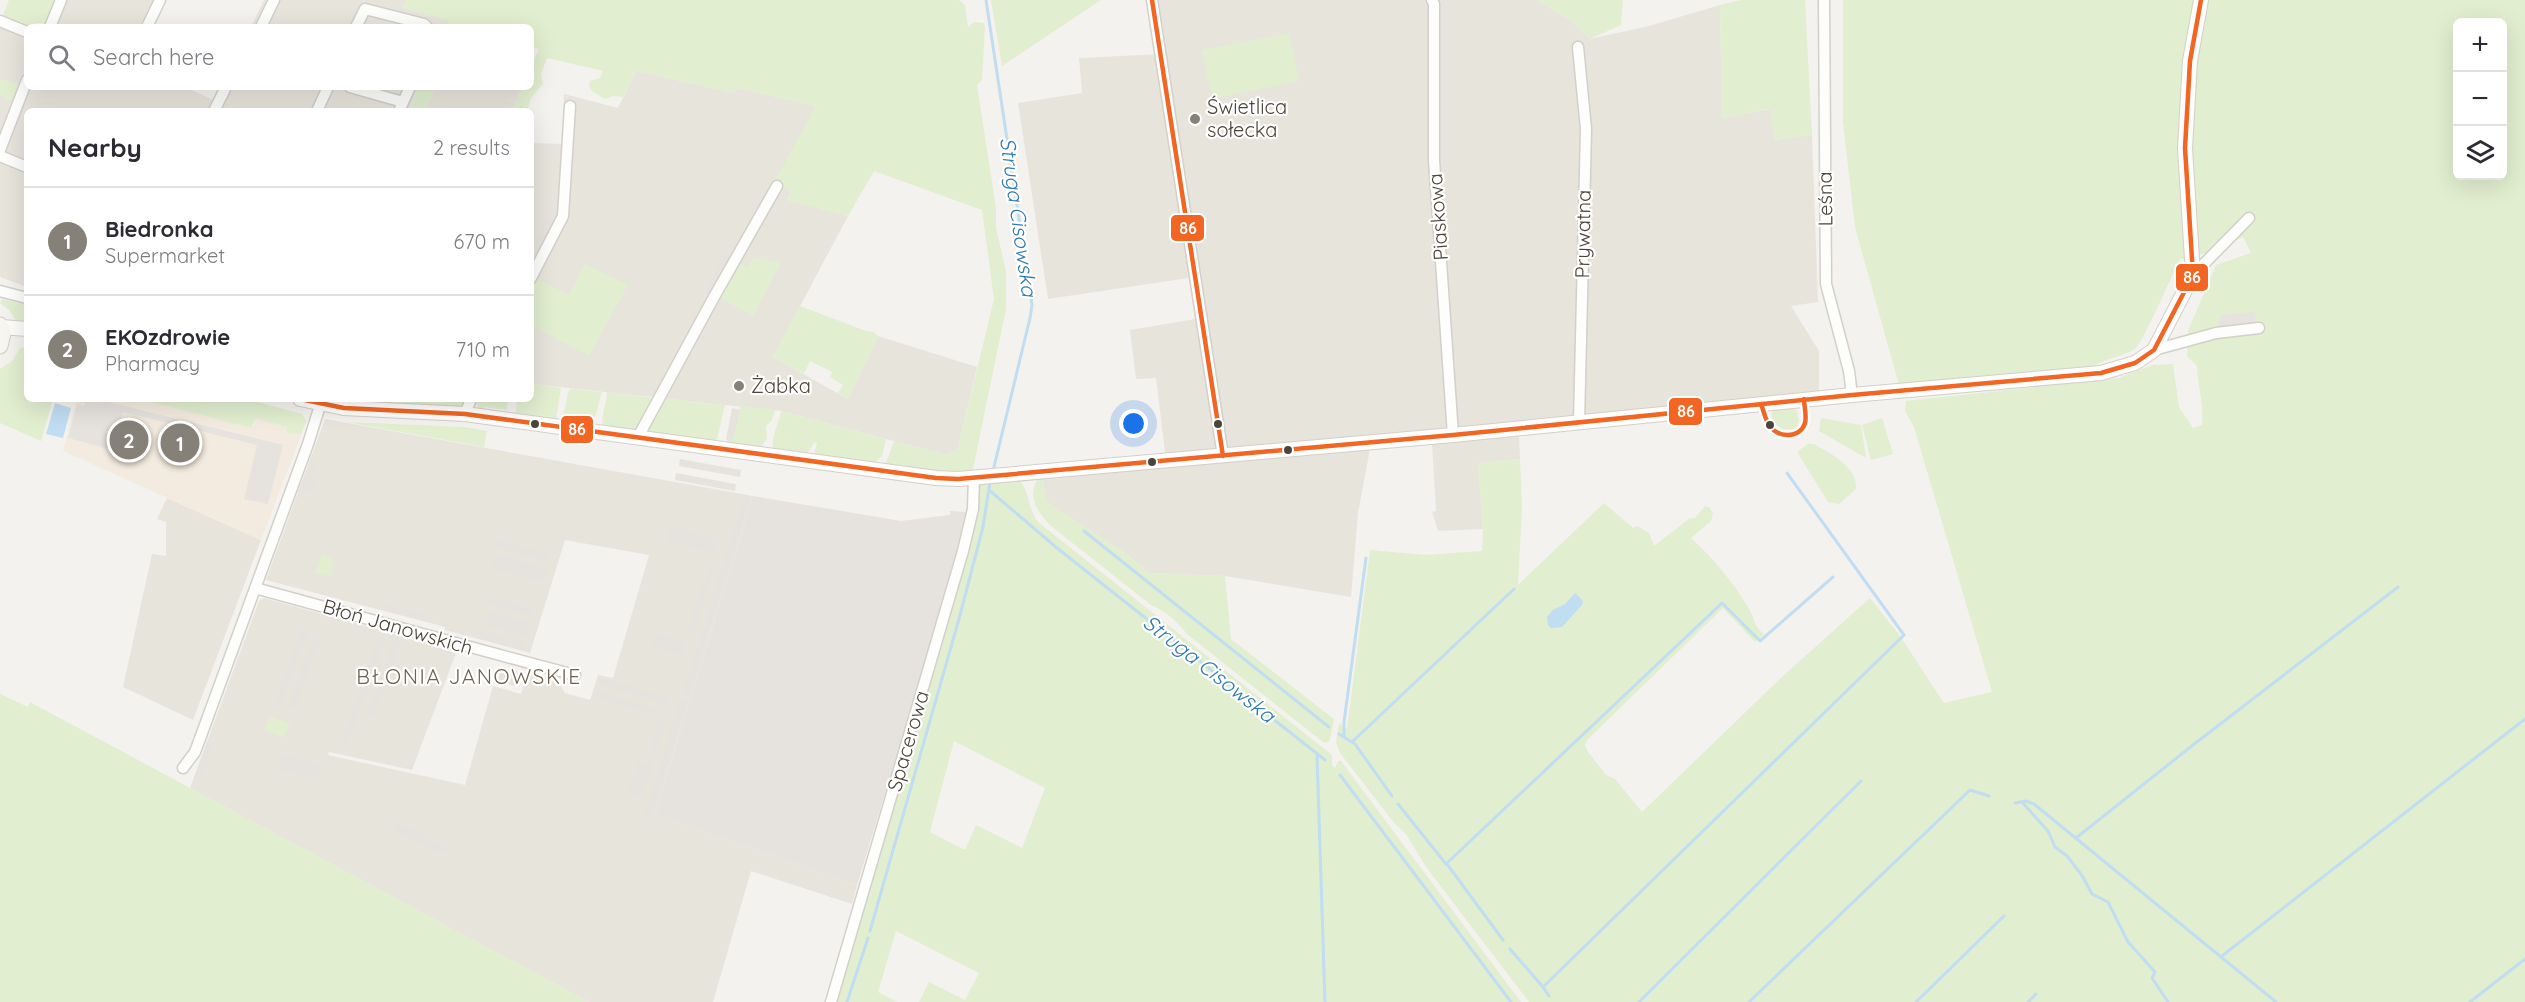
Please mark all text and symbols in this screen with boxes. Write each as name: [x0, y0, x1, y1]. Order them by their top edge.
map controls: [2453, 18, 2507, 180]
button: +: [2453, 18, 2507, 72]
search box: [24, 24, 534, 90]
icon: search: [45, 41, 78, 74]
text: Search here: [93, 43, 214, 71]
button: −: [2453, 72, 2507, 126]
place label: Świetlica sołecka: [1207, 94, 1287, 142]
marker: Świetlica sołecka: [1188, 112, 1202, 126]
button: layers: [2453, 126, 2507, 180]
text: Nearby: [48, 131, 142, 164]
text: 2 results: [433, 135, 510, 160]
water label: Struga Cisowska: [995, 136, 1043, 299]
street label: Leśna: [1812, 171, 1837, 227]
street label: Piaskowa: [1422, 173, 1453, 261]
street label: Prywatna: [1569, 189, 1596, 279]
line badge: 86: [1170, 214, 1205, 242]
text: Biedronka: [105, 215, 214, 243]
text: 86: [1179, 218, 1197, 238]
text: 1: [64, 229, 71, 254]
text: 670 m: [453, 229, 510, 254]
text: Supermarket: [105, 243, 225, 268]
line badge: 86: [2175, 263, 2209, 292]
text: 86: [2183, 267, 2201, 287]
text: EKOzdrowie: [105, 323, 230, 351]
text: 2: [62, 337, 73, 362]
text: 710 m: [456, 337, 510, 362]
text: Pharmacy: [105, 351, 200, 376]
place label: Żabka: [751, 373, 811, 398]
marker: Żabka: [732, 379, 746, 393]
line badge: 86: [1668, 397, 1703, 426]
text: 86: [1677, 401, 1695, 421]
your location: [1119, 409, 1148, 438]
line badge: 86: [560, 415, 594, 444]
pin: 2: [110, 418, 148, 462]
unlabelled marker: [529, 418, 541, 430]
unlabelled marker: [1212, 418, 1224, 430]
text: 86: [568, 419, 586, 439]
unlabelled marker: [1764, 419, 1776, 431]
pin: 1: [160, 420, 200, 466]
unlabelled marker: [1282, 444, 1294, 456]
unlabelled marker: [1146, 456, 1158, 468]
street label: Błoń Janowskich: [320, 593, 476, 660]
water label: Struga Cisowska: [1138, 609, 1282, 729]
district label: BŁONIA JANOWSKIE: [356, 663, 582, 689]
street label: Spacerowa: [881, 688, 934, 794]

